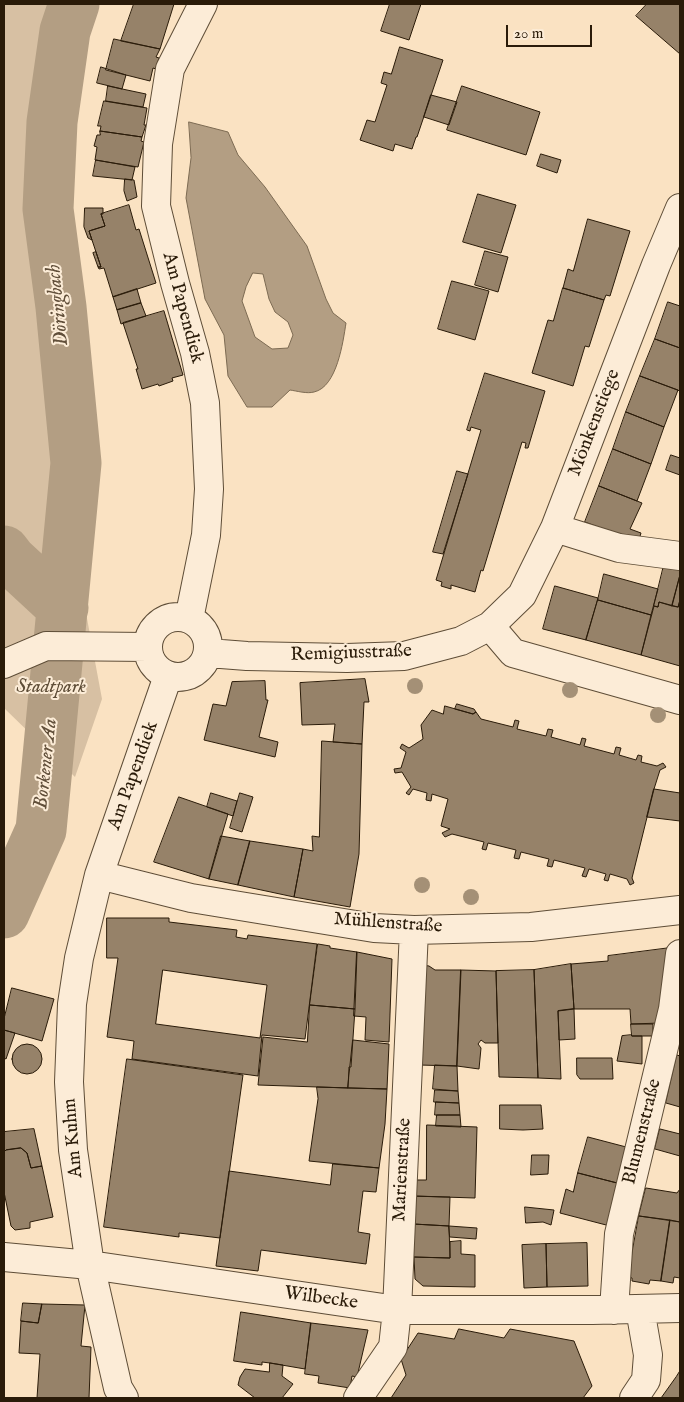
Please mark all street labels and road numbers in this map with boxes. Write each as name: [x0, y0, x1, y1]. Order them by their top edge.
street label: Am Papendiek: [156, 250, 208, 366]
street label: Mönkenstiege: [564, 366, 626, 480]
street label: Remigiusstraße: [290, 640, 412, 668]
street label: Am Papendiek: [104, 719, 164, 833]
street label: Mühlenstraße: [333, 909, 443, 939]
street label: Blumenstraße: [619, 1077, 667, 1187]
street label: Am Kuhm: [59, 1097, 89, 1179]
street label: Marienstraße: [389, 1118, 417, 1222]
street label: Wilbecke: [283, 1283, 359, 1315]

